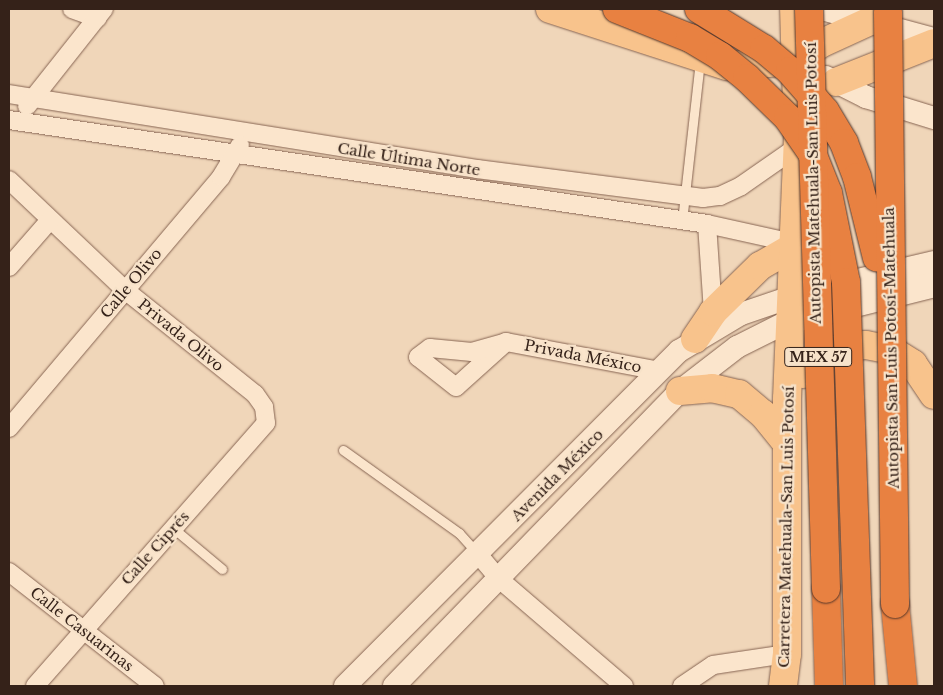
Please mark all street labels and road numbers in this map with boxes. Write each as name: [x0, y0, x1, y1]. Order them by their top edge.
street label: Autopista Matehuala-San Luis Potosí: [802, 42, 824, 324]
street label: Calle Última Norte: [336, 139, 482, 179]
street label: Autopista San Luis Potosí-Matehuala: [880, 207, 902, 489]
street label: Calle Olivo: [97, 244, 165, 322]
street label: Privada Olivo: [134, 295, 228, 375]
street label: Privada México: [523, 336, 643, 376]
road number: MEX 57: [783, 346, 853, 368]
street label: Carretera Matehuala-San Luis Potosí: [775, 386, 797, 668]
street label: Avenida México: [507, 425, 607, 525]
street label: Calle Ciprés: [117, 508, 193, 588]
street label: Calle Casuarinas: [27, 583, 137, 675]

